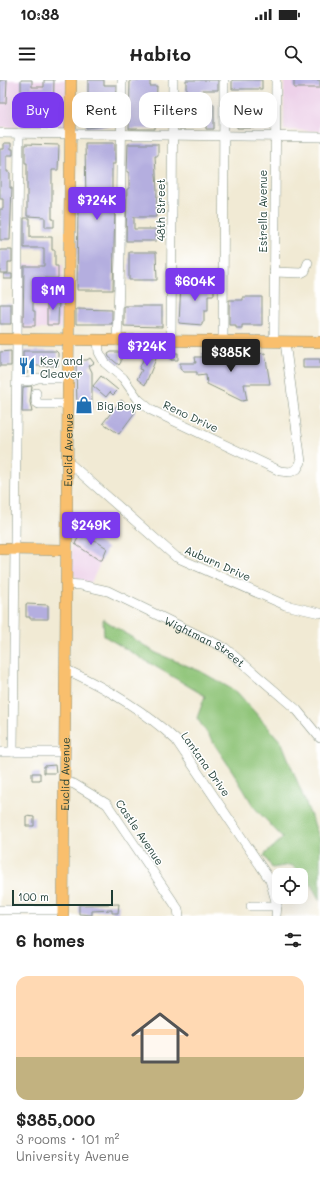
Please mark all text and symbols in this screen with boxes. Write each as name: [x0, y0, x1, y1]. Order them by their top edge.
text: 10:38: [20, 4, 59, 24]
text: Habito: [129, 42, 191, 66]
icon: menu: [16, 43, 38, 65]
icon: search: [282, 43, 304, 65]
chip: Buy: [12, 92, 64, 128]
chip: Rent: [72, 92, 131, 128]
chip: Filters: [139, 92, 212, 128]
chip: New: [220, 92, 277, 128]
street label: Estrella Avenue: [255, 169, 270, 252]
street label: 48th Street: [153, 179, 168, 241]
pin: $724K: [69, 187, 125, 221]
text: $724K: [77, 191, 117, 208]
pin: $604K: [167, 268, 223, 302]
text: $604K: [174, 272, 216, 289]
pin: $1M: [34, 277, 72, 311]
text: $1M: [41, 281, 65, 298]
pin: $724K: [119, 333, 175, 367]
text: $724K: [127, 337, 167, 354]
pin: $385K: [203, 339, 259, 373]
text: $385K: [211, 343, 251, 360]
place label: Key and Cleaver: [40, 353, 83, 381]
restaurant icon: Key and Cleaver: [17, 356, 37, 376]
shop icon: Big Boys: [74, 395, 94, 415]
street label: Reno Drive: [161, 397, 221, 435]
place label: Big Boys: [97, 398, 142, 413]
street label: Euclid Avenue: [60, 413, 75, 487]
pin: $249K: [63, 512, 119, 546]
text: $249K: [71, 516, 111, 533]
street label: Auburn Drive: [183, 542, 254, 584]
street label: Wightman Street: [162, 612, 249, 670]
street label: Lantana Drive: [178, 729, 234, 800]
street label: Euclid Avenue: [57, 737, 72, 811]
street label: Castle Avenue: [113, 796, 168, 868]
map controls: [272, 868, 308, 904]
button: locate: [272, 868, 308, 904]
scale bar: [12, 888, 113, 907]
text: 100 m: [18, 889, 49, 904]
text: 6 homes: [16, 929, 85, 951]
icon: filters: [282, 929, 304, 951]
icon: home: [124, 1002, 196, 1074]
text: $385,000: [16, 1108, 95, 1130]
text: 3 rooms · 101 m²: [16, 1130, 119, 1147]
text: University Avenue: [16, 1147, 129, 1164]

